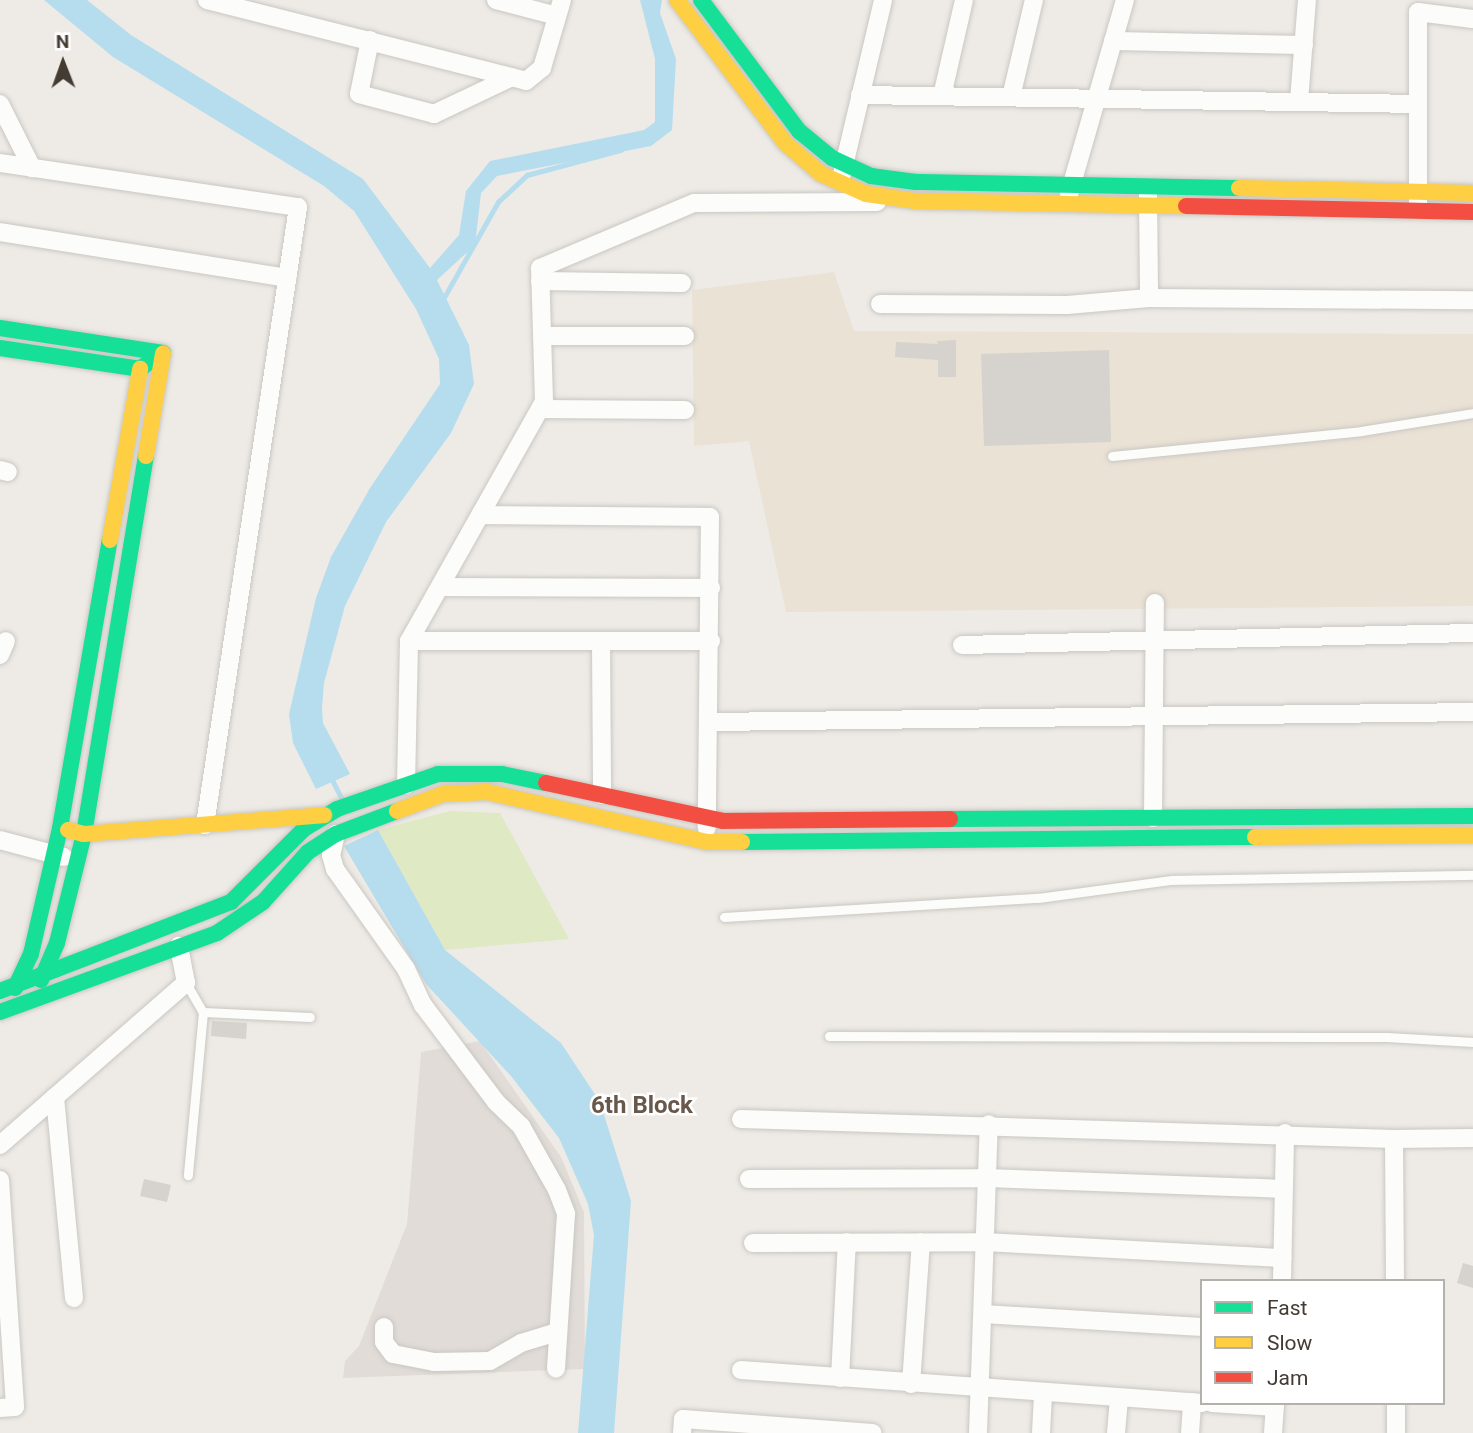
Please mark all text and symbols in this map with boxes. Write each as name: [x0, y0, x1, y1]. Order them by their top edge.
north arrow: [28, 28, 98, 98]
text: N: [56, 30, 70, 53]
district label: 6th Block: [591, 1092, 693, 1120]
legend: [1200, 1279, 1445, 1405]
text: Fast: [1267, 1296, 1307, 1320]
text: Slow: [1267, 1331, 1312, 1355]
text: Jam: [1267, 1366, 1308, 1390]

